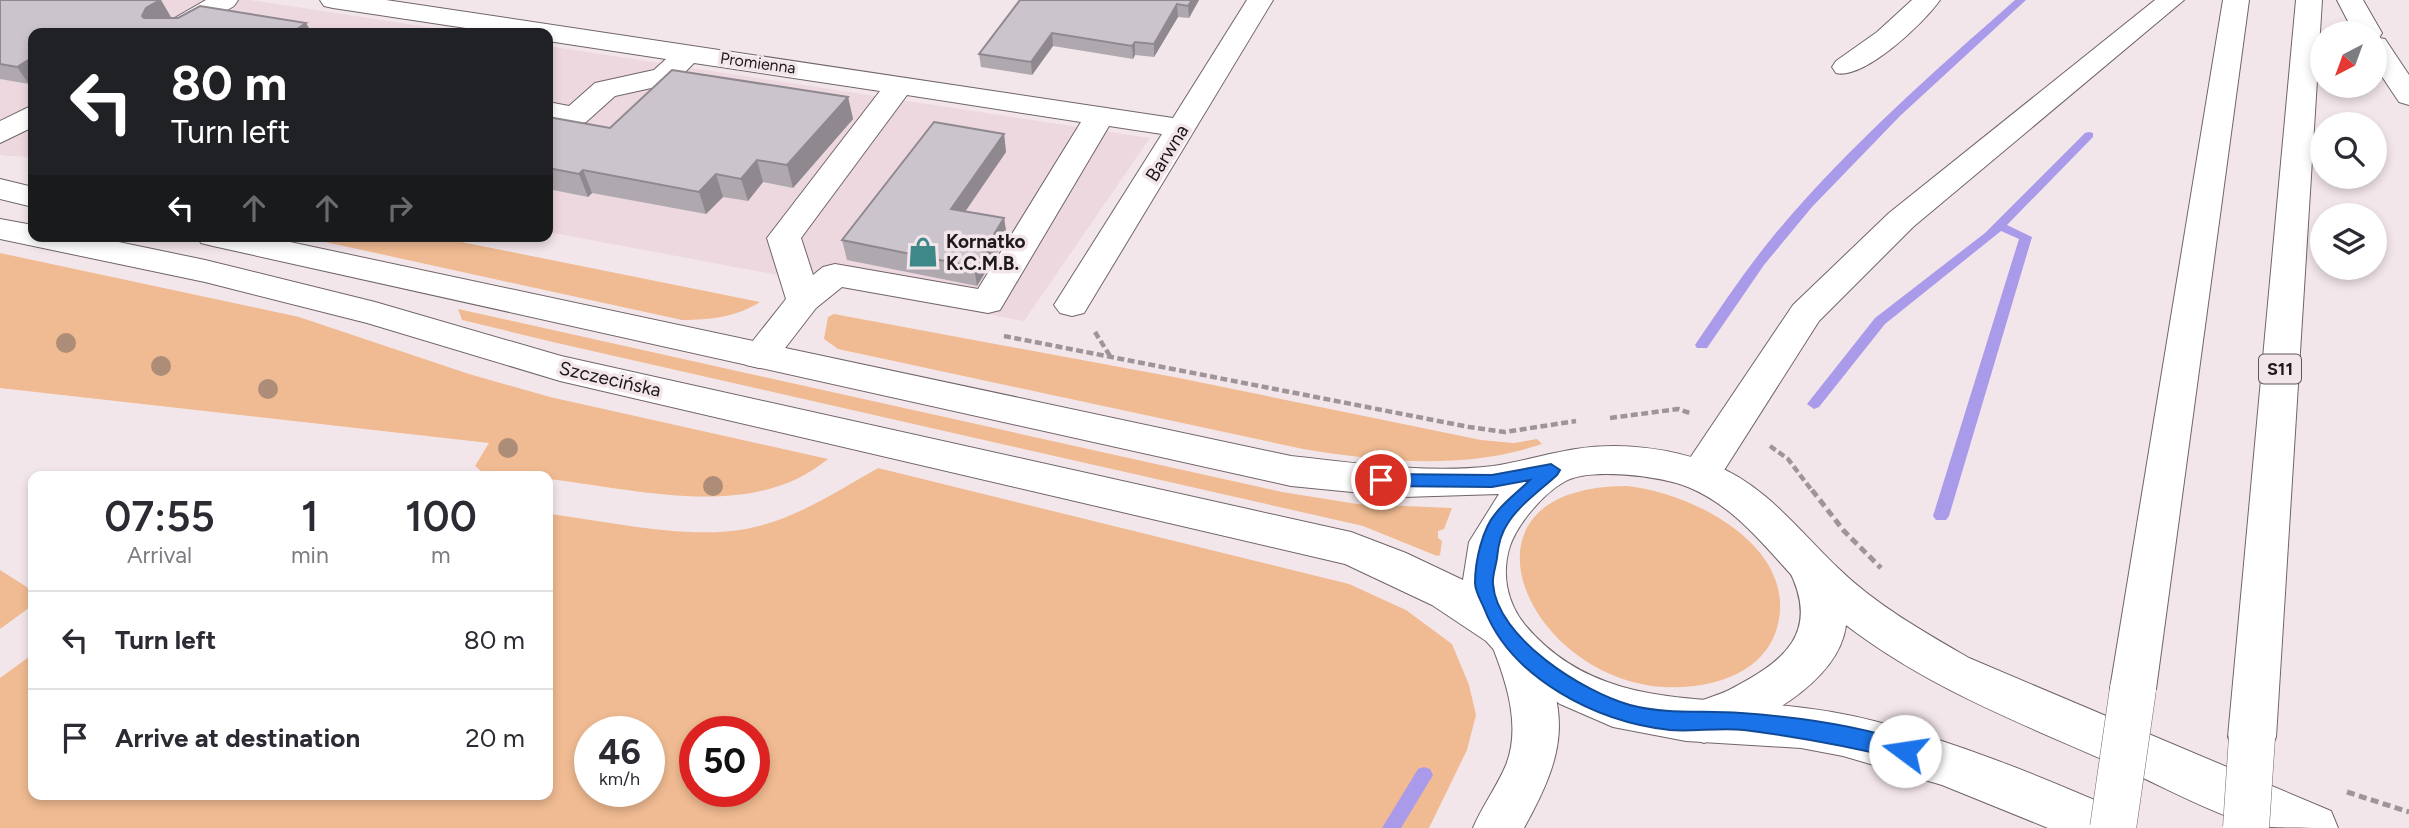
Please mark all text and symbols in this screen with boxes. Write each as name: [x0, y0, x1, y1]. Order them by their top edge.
north arrow: [2310, 21, 2387, 98]
map controls: [2310, 21, 2387, 280]
street label: Promienna: [719, 48, 797, 78]
text: 80 m: [171, 53, 287, 112]
icon: left: [56, 56, 147, 147]
button: search: [2310, 112, 2387, 189]
text: Turn left: [171, 113, 290, 151]
street label: Barwna: [1141, 120, 1193, 186]
icon: left: [162, 189, 200, 227]
icon: ahead: [235, 189, 273, 227]
icon: ahead: [308, 189, 346, 227]
icon: right: [381, 189, 419, 227]
button: layers: [2310, 203, 2387, 280]
place label: Kornatko K.C.M.B.: [946, 230, 1026, 275]
shop icon: Kornatko K.C.M.B.: [906, 235, 940, 269]
road number: S11: [2259, 354, 2301, 384]
street label: Szczecińska: [557, 356, 663, 402]
pin: [1351, 450, 1411, 510]
icon: arrive: [1362, 461, 1400, 499]
text: 07:55: [104, 491, 215, 542]
text: 1: [301, 491, 319, 542]
text: 100: [405, 491, 477, 542]
text: Arrival: [127, 541, 192, 569]
text: min: [291, 541, 329, 569]
text: m: [431, 541, 451, 569]
icon: left: [56, 621, 94, 659]
text: Turn left: [115, 624, 216, 656]
text: 80 m: [464, 624, 525, 656]
position arrow: [1868, 714, 1942, 788]
speed limit sign: 50: [679, 716, 770, 807]
icon: arrive: [56, 719, 94, 757]
text: Arrive at destination: [115, 722, 360, 754]
text: 20 m: [465, 722, 525, 754]
text: 46: [598, 731, 641, 773]
text: km/h: [599, 768, 640, 790]

